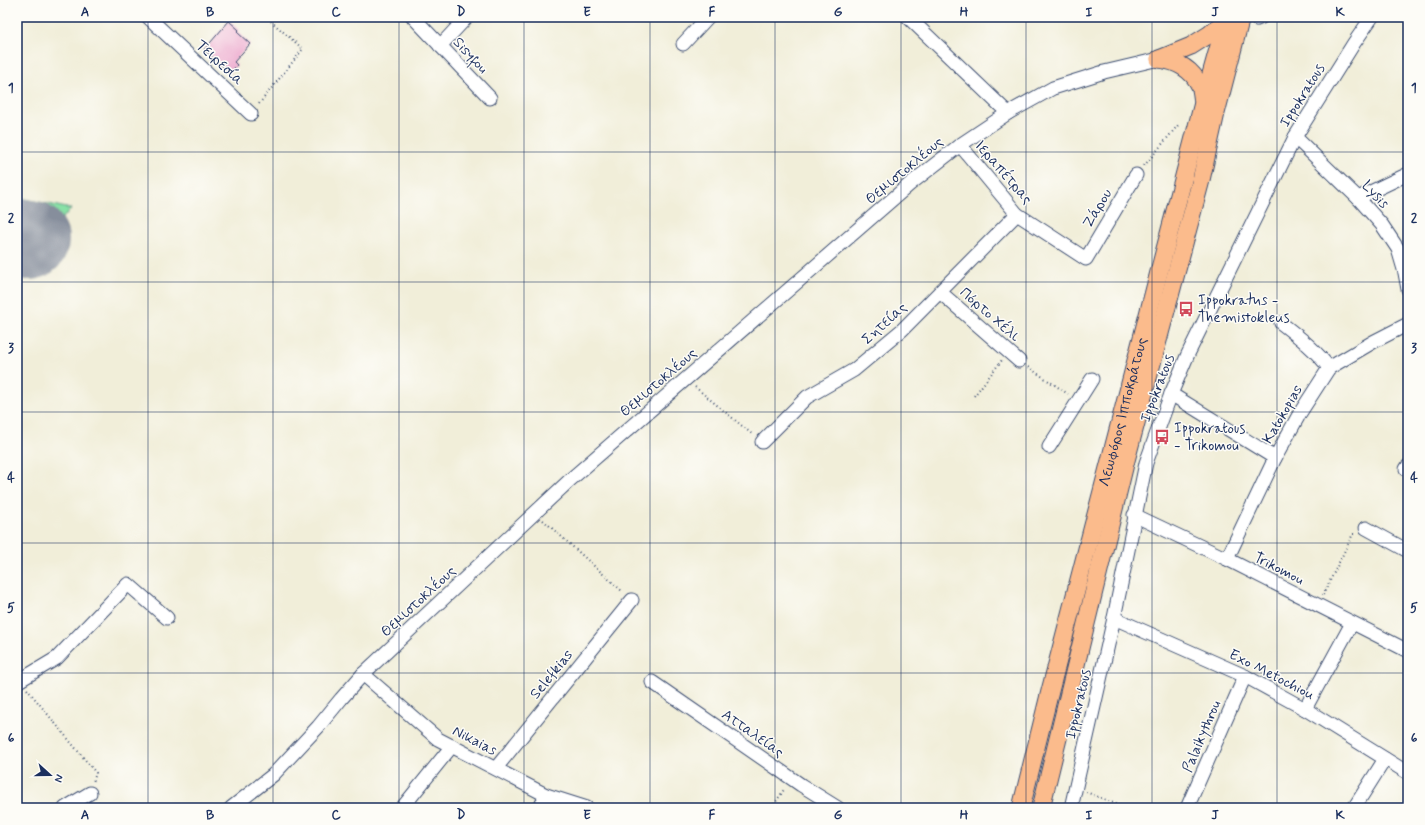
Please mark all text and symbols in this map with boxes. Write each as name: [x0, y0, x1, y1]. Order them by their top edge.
text: A: [81, 4, 89, 21]
text: B: [206, 4, 215, 21]
text: C: [331, 4, 341, 21]
text: D: [457, 4, 466, 21]
text: E: [583, 4, 591, 21]
text: F: [709, 4, 716, 21]
text: G: [834, 4, 843, 21]
text: H: [960, 4, 969, 21]
text: I: [1086, 4, 1093, 21]
text: J: [1211, 4, 1219, 21]
text: K: [1335, 4, 1345, 21]
street label: Sisyfou: [447, 33, 492, 80]
street label: Τειρεσία: [191, 36, 248, 90]
street label: Ippokratous: [1275, 60, 1330, 131]
text: 1: [8, 80, 14, 97]
text: 1: [1411, 80, 1417, 97]
street label: Θεμιστοκλέους: [861, 132, 948, 209]
street label: Ιεραπέτρας: [970, 136, 1037, 209]
street label: Lysis: [1357, 176, 1394, 214]
street label: Ζάρου: [1078, 185, 1117, 232]
text: 2: [8, 210, 15, 227]
text: 2: [1411, 210, 1418, 227]
street label: Πόρτο Χέλι: [955, 283, 1024, 347]
place label: Ippokratus - Themistokleus: [1198, 291, 1290, 328]
street label: Σητείας: [858, 298, 912, 349]
bus stop icon: Ippokratus - Themistokleus: [1177, 300, 1195, 318]
street label: Λεωφόρος Ιπποκράτους: [1095, 335, 1153, 489]
text: 3: [8, 340, 14, 357]
text: 3: [1411, 340, 1417, 357]
street label: Θεμιστοκλέους: [616, 343, 702, 422]
street label: Ippokratous: [1136, 351, 1180, 425]
street label: Katokopias: [1258, 381, 1308, 448]
place label: Ippokratous - Trikomou: [1174, 419, 1245, 456]
bus stop icon: Ippokratous - Trikomou: [1153, 428, 1171, 446]
text: 4: [7, 470, 15, 487]
text: 4: [1410, 470, 1418, 487]
street label: Trikomou: [1250, 548, 1307, 590]
street label: Θεμιστοκλέους: [377, 561, 461, 642]
text: 5: [7, 600, 15, 617]
text: 5: [1410, 600, 1418, 617]
street label: Selefkias: [526, 645, 578, 704]
street label: Exo Metochiou: [1225, 645, 1318, 705]
street label: Ippokratous: [1061, 667, 1097, 741]
street label: Palaikythrou: [1178, 697, 1226, 776]
street label: Ατταλείας: [717, 705, 788, 763]
street label: Nikaias: [449, 721, 501, 761]
text: 6: [8, 730, 15, 747]
text: 6: [1411, 730, 1418, 747]
north arrow: [30, 755, 70, 795]
text: N: [51, 772, 66, 784]
text: A: [81, 807, 89, 824]
text: B: [206, 807, 215, 824]
text: C: [331, 807, 341, 824]
text: D: [457, 807, 466, 824]
text: E: [583, 807, 591, 824]
text: F: [709, 807, 716, 824]
text: G: [834, 807, 843, 824]
text: H: [960, 807, 969, 824]
text: I: [1086, 807, 1093, 824]
text: J: [1211, 807, 1219, 824]
text: K: [1335, 807, 1345, 824]

